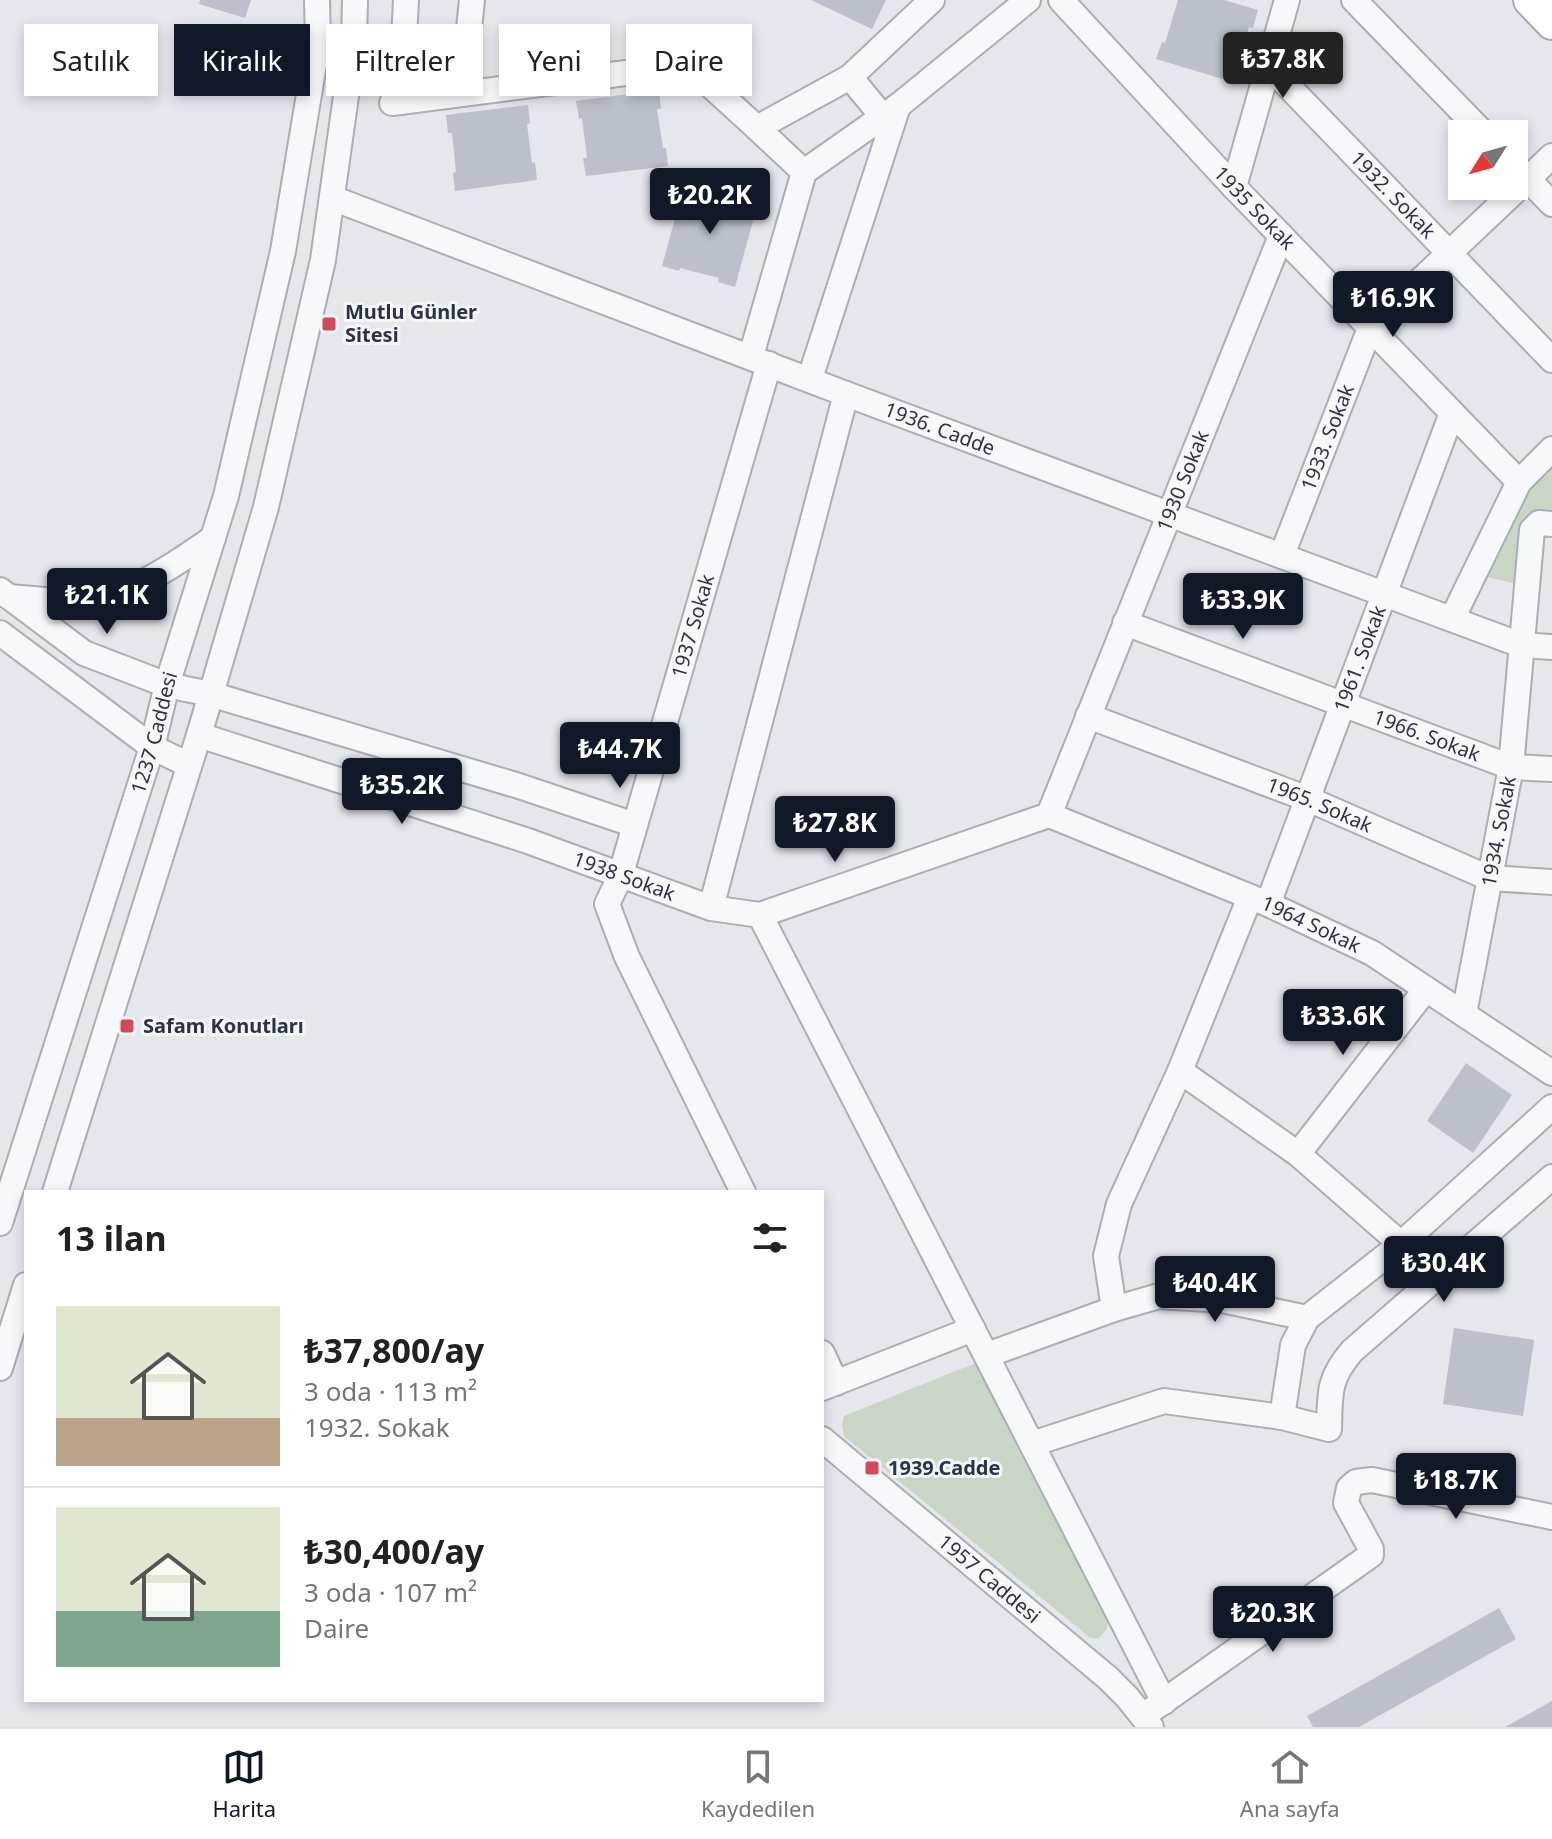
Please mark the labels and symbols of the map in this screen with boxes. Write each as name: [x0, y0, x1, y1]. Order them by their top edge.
pin: ₺37.8K: [1218, 32, 1348, 100]
north arrow: [1448, 120, 1528, 200]
street label: 1932. Sokak: [1345, 145, 1442, 244]
street label: 1935 Sokak: [1208, 160, 1302, 256]
pin: ₺20.2K: [645, 168, 775, 236]
pin: ₺16.9K: [1328, 271, 1458, 339]
place label: Mutlu Günler Sitesi: [345, 298, 477, 348]
marker: Mutlu Günler Sitesi: [320, 315, 338, 333]
street label: 1933. Sokak: [1294, 380, 1360, 494]
street label: 1936. Cadde: [881, 395, 999, 461]
street label: 1930 Sokak: [1150, 426, 1215, 535]
pin: ₺21.1K: [42, 568, 172, 636]
street label: 1937 Sokak: [665, 571, 720, 681]
pin: ₺33.9K: [1178, 573, 1308, 641]
street label: 1961. Sokak: [1327, 601, 1392, 716]
street label: 1237 Caddesi: [124, 668, 183, 797]
street label: 1966. Sokak: [1370, 703, 1484, 767]
pin: ₺44.7K: [555, 722, 685, 790]
pin: ₺35.2K: [337, 758, 467, 826]
street label: 1965. Sokak: [1263, 771, 1377, 839]
street label: 1934. Sokak: [1475, 773, 1522, 889]
pin: ₺27.8K: [770, 796, 900, 864]
street label: 1938 Sokak: [570, 845, 679, 907]
street label: 1964 Sokak: [1258, 889, 1366, 959]
pin: ₺33.6K: [1278, 989, 1408, 1057]
place label: Safam Konutları: [143, 1012, 304, 1039]
marker: Safam Konutları: [118, 1017, 136, 1035]
pin: ₺30.4K: [1379, 1236, 1509, 1304]
pin: ₺40.4K: [1150, 1256, 1280, 1324]
pin: ₺18.7K: [1391, 1453, 1521, 1521]
place label: 1939.Cadde: [888, 1454, 1000, 1481]
marker: 1939.Cadde: [863, 1459, 881, 1477]
street label: 1957 Caddesi: [933, 1528, 1046, 1629]
pin: ₺20.3K: [1208, 1586, 1338, 1654]

